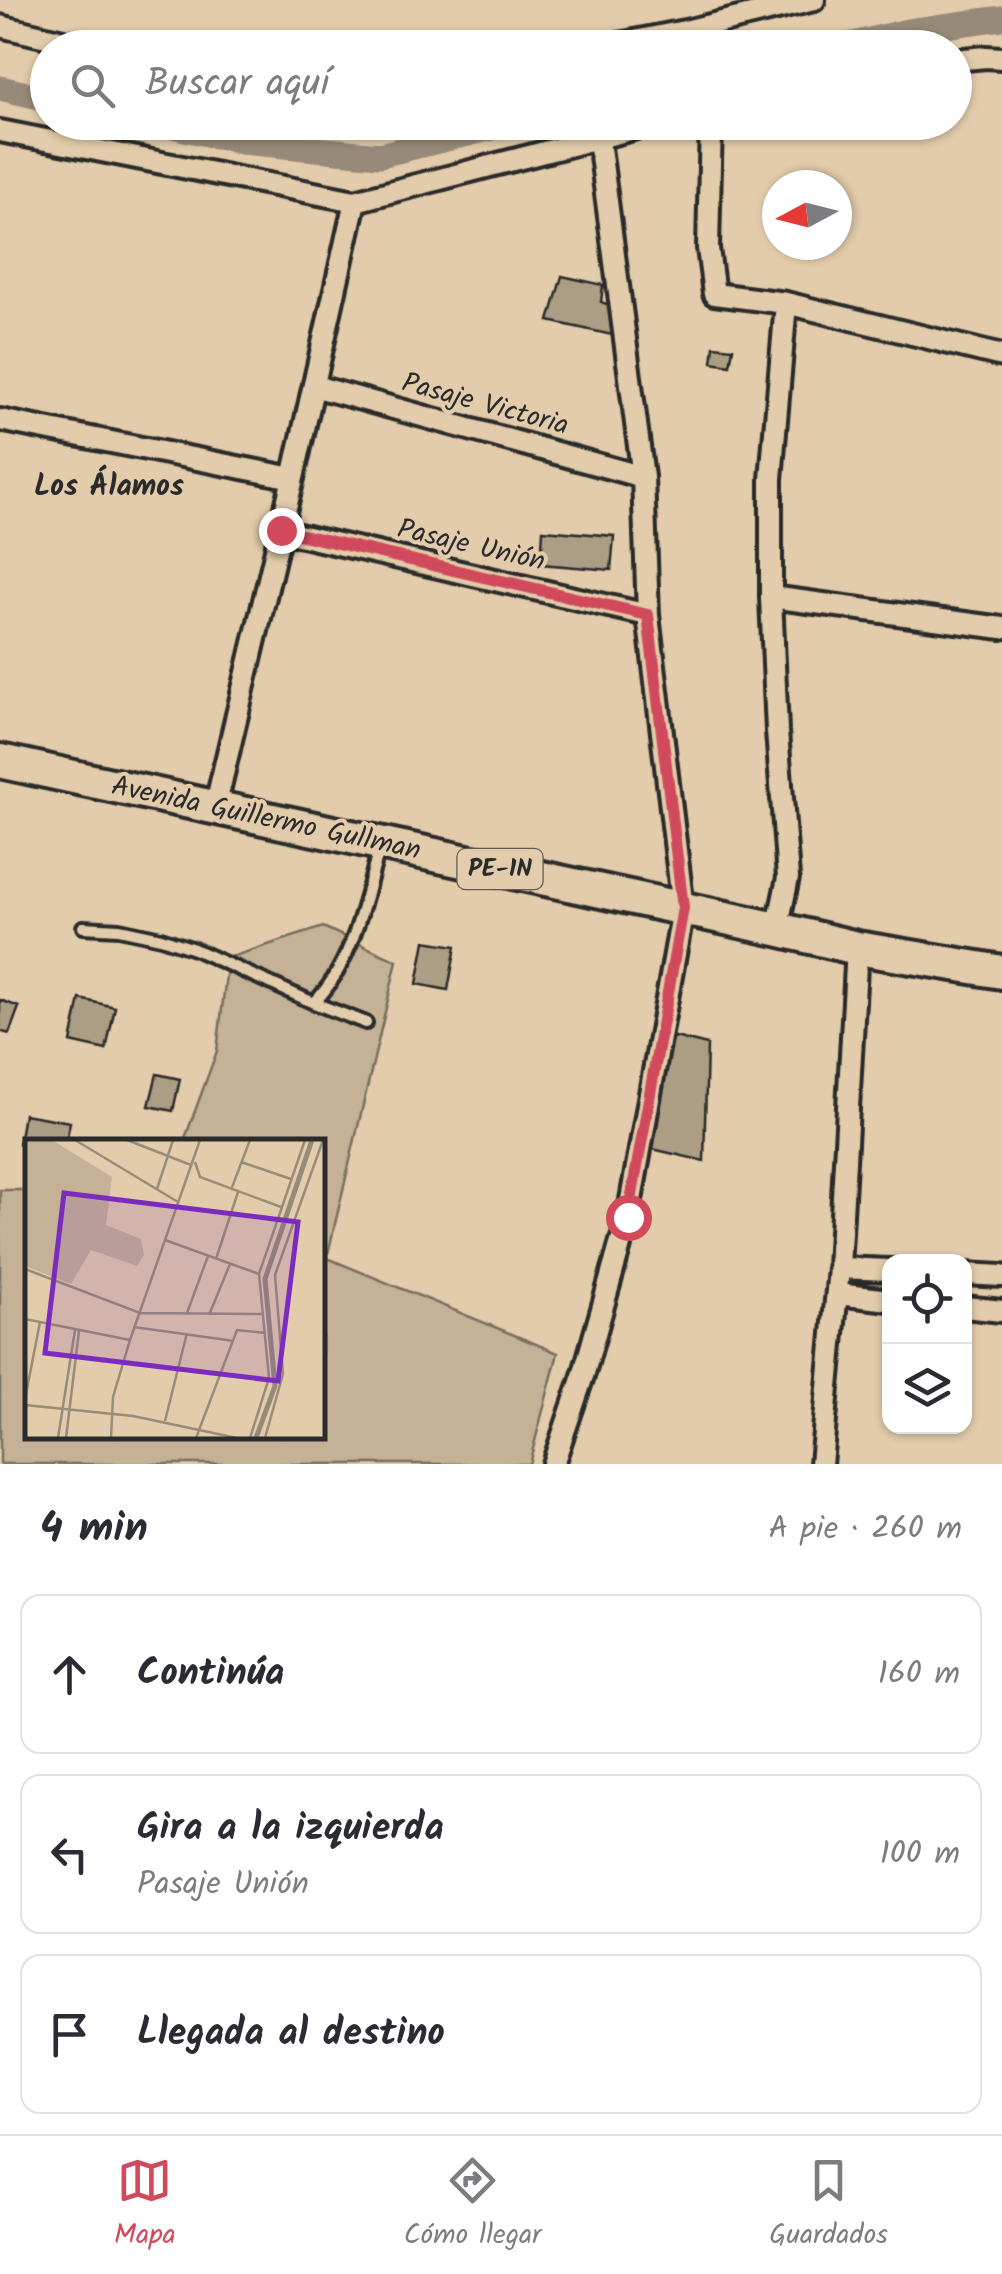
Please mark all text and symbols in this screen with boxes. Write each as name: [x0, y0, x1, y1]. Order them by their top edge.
search box: [30, 30, 972, 140]
text: Buscar aquí: [145, 55, 329, 115]
icon: search: [65, 58, 120, 113]
north arrow: [762, 170, 852, 260]
street label: Pasaje Victoria: [397, 361, 573, 449]
district label: Los Álamos: [34, 463, 184, 511]
street label: Pasaje Unión: [393, 507, 549, 585]
route end: [259, 508, 305, 554]
street label: Avenida Guillermo Gullman: [107, 764, 425, 874]
road number: PE-1N: [458, 849, 542, 889]
inset map: [25, 1139, 325, 1439]
route start: [606, 1195, 652, 1241]
map controls: [882, 1254, 972, 1434]
button: locate: [882, 1254, 972, 1344]
button: layers: [882, 1344, 972, 1434]
text: 4 min: [40, 1496, 148, 1563]
text: A pie · 260 m: [768, 1504, 962, 1555]
text: Continúa: [137, 1644, 284, 1704]
icon: ahead: [42, 1647, 97, 1702]
text: 160 m: [878, 1649, 960, 1700]
text: Gira a la izquierda: [137, 1799, 444, 1859]
icon: left: [42, 1827, 97, 1882]
text: 100 m: [880, 1829, 960, 1880]
text: Pasaje Unión: [137, 1859, 309, 1910]
text: Llegada al destino: [137, 2004, 445, 2064]
icon: arrive: [42, 2007, 97, 2062]
tab: Mapa: [114, 2153, 176, 2258]
tab: Cómo llegar: [404, 2153, 541, 2258]
tab: Guardados: [769, 2153, 888, 2258]

